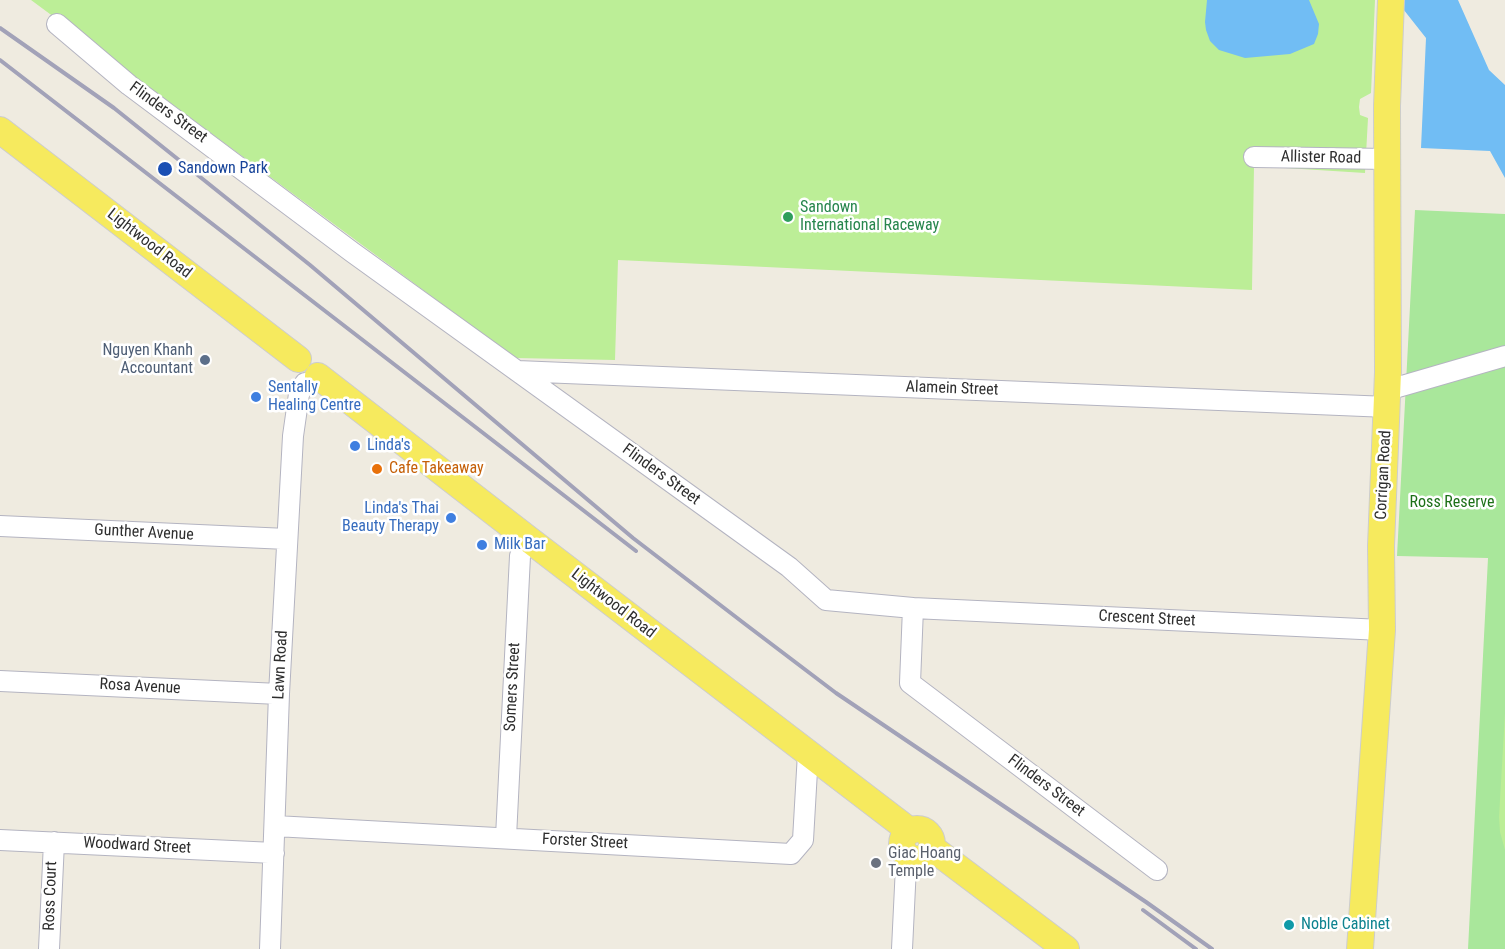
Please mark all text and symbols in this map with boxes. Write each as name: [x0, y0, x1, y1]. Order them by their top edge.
street label: Flinders Street: [125, 78, 211, 148]
street label: Allister Road: [1281, 148, 1361, 168]
place label: Sandown Park: [178, 159, 268, 179]
marker: Sandown Park: [156, 160, 174, 178]
place label: Sandown International Raceway: [800, 198, 939, 236]
street label: Lightwood Road: [103, 205, 195, 283]
marker: Sandown International Raceway: [781, 210, 795, 224]
place label: Nguyen Khanh Accountant: [102, 341, 193, 379]
marker: Nguyen Khanh Accountant: [198, 353, 212, 367]
place label: Sentally Healing Centre: [268, 378, 361, 416]
street label: Alamein Street: [905, 378, 999, 400]
marker: Sentally Healing Centre: [249, 390, 263, 404]
street label: Corrigan Road: [1372, 430, 1396, 520]
place label: Linda's: [367, 436, 411, 456]
marker: Linda's: [348, 439, 362, 453]
street label: Flinders Street: [618, 440, 704, 510]
place label: Cafe Takeaway: [389, 459, 484, 479]
marker: Cafe Takeaway: [370, 462, 384, 476]
park label: Ross Reserve: [1410, 493, 1494, 513]
place label: Linda's Thai Beauty Therapy: [342, 499, 439, 537]
marker: Linda's Thai Beauty Therapy: [444, 511, 458, 525]
street label: Gunther Avenue: [94, 521, 194, 545]
place label: Milk Bar: [494, 535, 546, 555]
marker: Milk Bar: [475, 538, 489, 552]
street label: Lightwood Road: [567, 565, 659, 643]
street label: Crescent Street: [1098, 607, 1196, 631]
street label: Lawn Road: [270, 630, 292, 700]
street label: Somers Street: [501, 642, 525, 732]
street label: Rosa Avenue: [99, 675, 181, 699]
street label: Flinders Street: [1004, 751, 1088, 821]
street label: Forster Street: [542, 830, 628, 854]
street label: Woodward Street: [83, 834, 191, 858]
place label: Giac Hoang Temple: [888, 844, 961, 882]
marker: Giac Hoang Temple: [869, 856, 883, 870]
street label: Ross Court: [40, 861, 62, 931]
place label: Noble Cabinet: [1301, 915, 1390, 935]
marker: Noble Cabinet: [1282, 918, 1296, 932]

